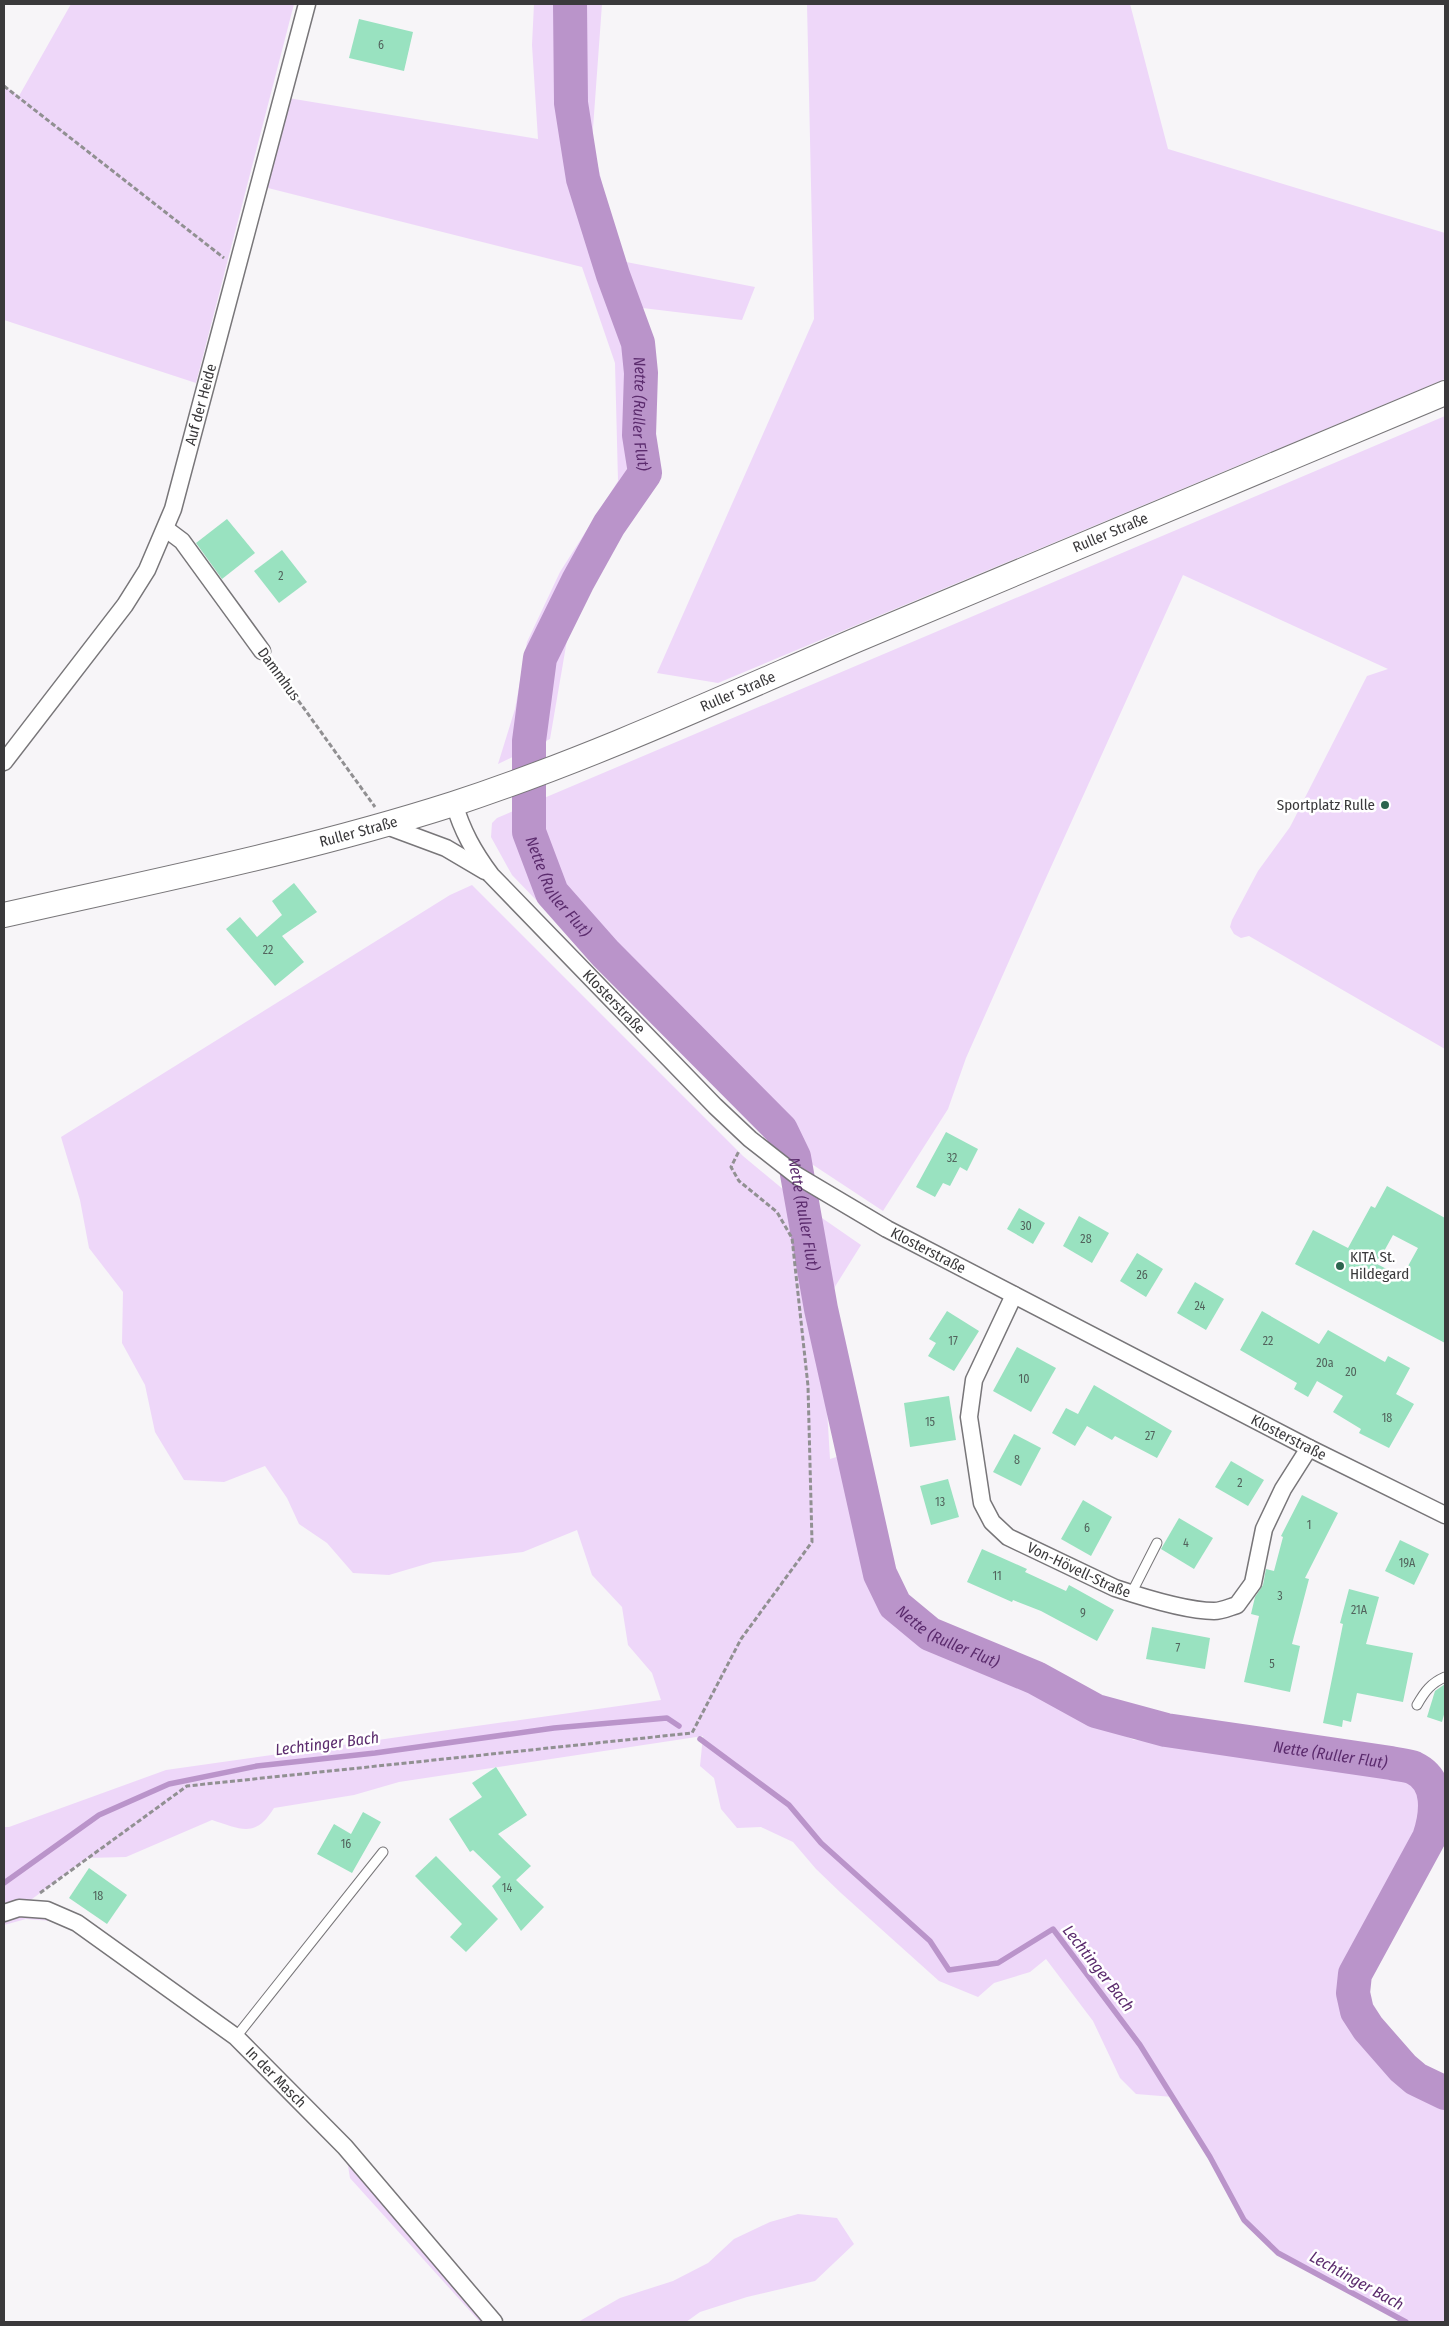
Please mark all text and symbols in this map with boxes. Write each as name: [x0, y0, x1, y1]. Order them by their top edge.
house number: 6: [378, 38, 384, 52]
water label: Nette (Ruller Flut): [629, 356, 654, 473]
street label: Auf der Heide: [181, 362, 220, 447]
street label: Ruller Straße: [1070, 509, 1151, 556]
house number: 2: [278, 569, 284, 583]
street label: Dammhus: [254, 644, 304, 704]
street label: Ruller Straße: [698, 667, 778, 716]
place label: Sportplatz Rulle: [1277, 796, 1375, 814]
marker: Sportplatz Rulle: [1379, 799, 1391, 811]
street label: Ruller Straße: [317, 812, 399, 851]
water label: Nette (Ruller Flut): [521, 834, 595, 941]
house number: 22: [263, 943, 273, 957]
street label: Klosterstraße: [579, 966, 649, 1038]
house number: 32: [947, 1151, 957, 1165]
water label: Nette (Ruller Flut): [784, 1156, 823, 1272]
house number: 30: [1020, 1219, 1032, 1233]
street label: Klosterstraße: [888, 1224, 969, 1277]
house number: 28: [1080, 1232, 1092, 1246]
place label: KITA St. Hildegard: [1350, 1248, 1409, 1283]
marker: KITA St. Hildegard: [1334, 1260, 1346, 1272]
house number: 26: [1136, 1268, 1148, 1282]
house number: 24: [1195, 1299, 1206, 1313]
house number: 17: [948, 1334, 958, 1348]
house number: 22: [1263, 1334, 1273, 1348]
house number: 20a: [1316, 1356, 1334, 1370]
house number: 20: [1345, 1365, 1357, 1379]
house number: 10: [1019, 1372, 1029, 1386]
street label: Klosterstraße: [1248, 1411, 1329, 1464]
house number: 18: [1382, 1411, 1392, 1425]
house number: 15: [925, 1415, 936, 1429]
house number: 27: [1145, 1429, 1155, 1443]
house number: 8: [1014, 1453, 1020, 1467]
house number: 2: [1237, 1476, 1243, 1490]
house number: 13: [935, 1495, 945, 1509]
house number: 1: [1307, 1518, 1311, 1532]
house number: 6: [1084, 1521, 1090, 1535]
house number: 4: [1183, 1536, 1189, 1550]
street label: Von-Hövell-Straße: [1024, 1538, 1133, 1602]
house number: 19A: [1399, 1556, 1416, 1570]
house number: 11: [992, 1569, 1002, 1583]
house number: 3: [1277, 1589, 1283, 1603]
water label: Nette (Ruller Flut): [893, 1601, 1002, 1672]
house number: 21A: [1351, 1603, 1368, 1617]
house number: 9: [1080, 1606, 1086, 1620]
house number: 7: [1176, 1641, 1181, 1655]
house number: 5: [1269, 1657, 1275, 1671]
water label: Lechtinger Bach: [274, 1728, 380, 1759]
water label: Nette (Ruller Flut): [1272, 1737, 1389, 1772]
house number: 16: [341, 1837, 351, 1851]
house number: 14: [502, 1881, 512, 1895]
house number: 18: [93, 1889, 103, 1903]
water label: Lechtinger Bach: [1059, 1921, 1138, 2015]
street label: In der Masch: [242, 2043, 310, 2111]
water label: Lechtinger Bach: [1306, 2247, 1407, 2314]

